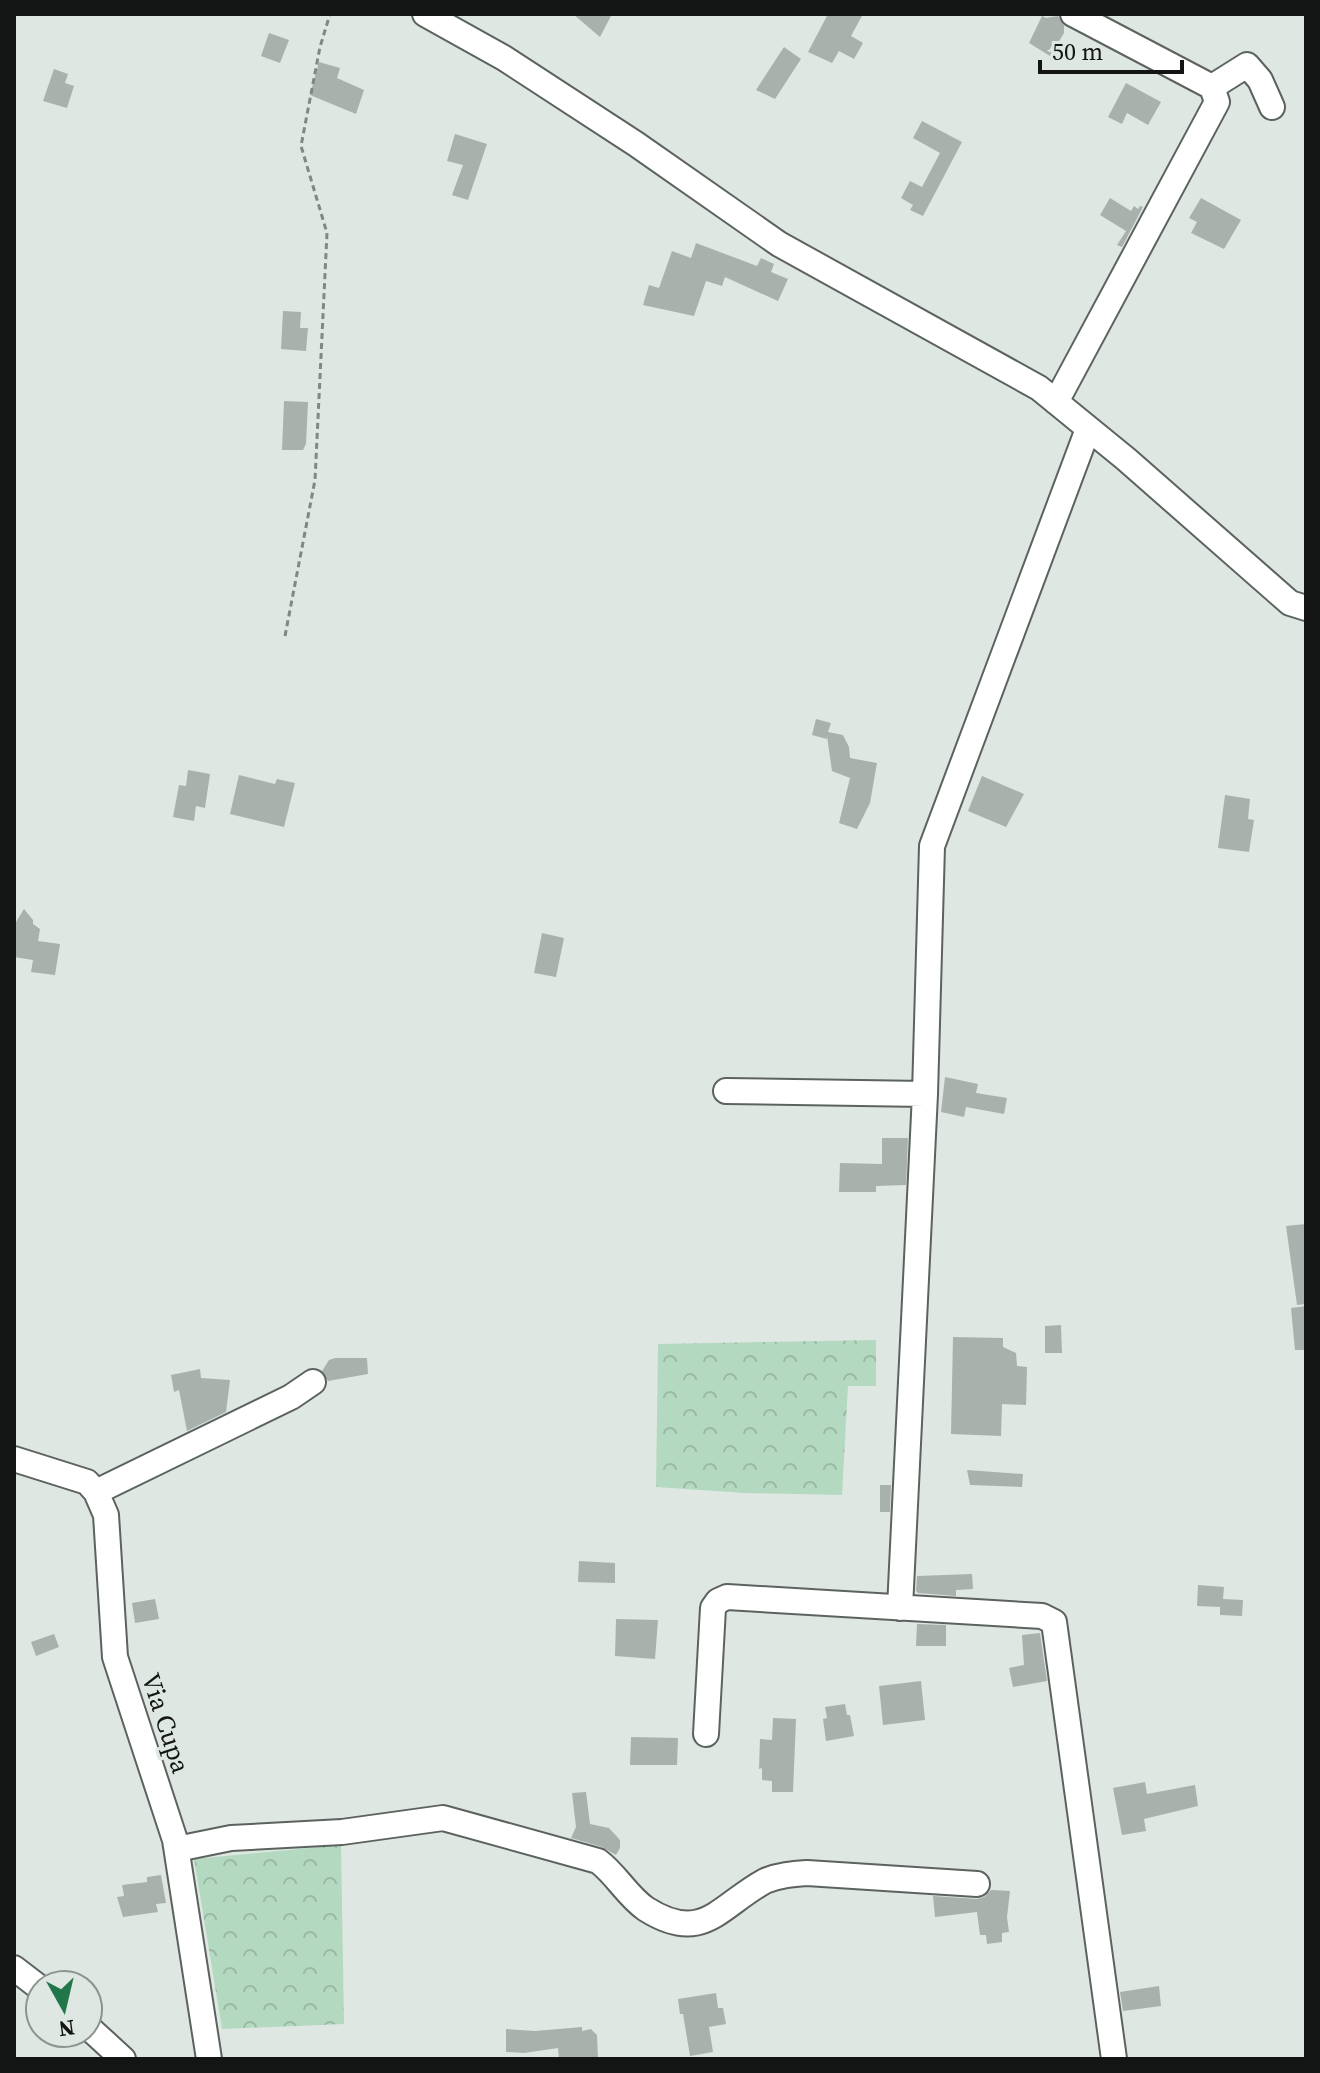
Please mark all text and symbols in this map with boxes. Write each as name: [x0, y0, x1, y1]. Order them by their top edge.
scale bar: [1040, 24, 1182, 74]
text: 50 m: [1052, 35, 1103, 68]
street label: Via Cupa: [133, 1668, 199, 1778]
north arrow: [24, 1969, 104, 2049]
text: N: [57, 2013, 77, 2045]

